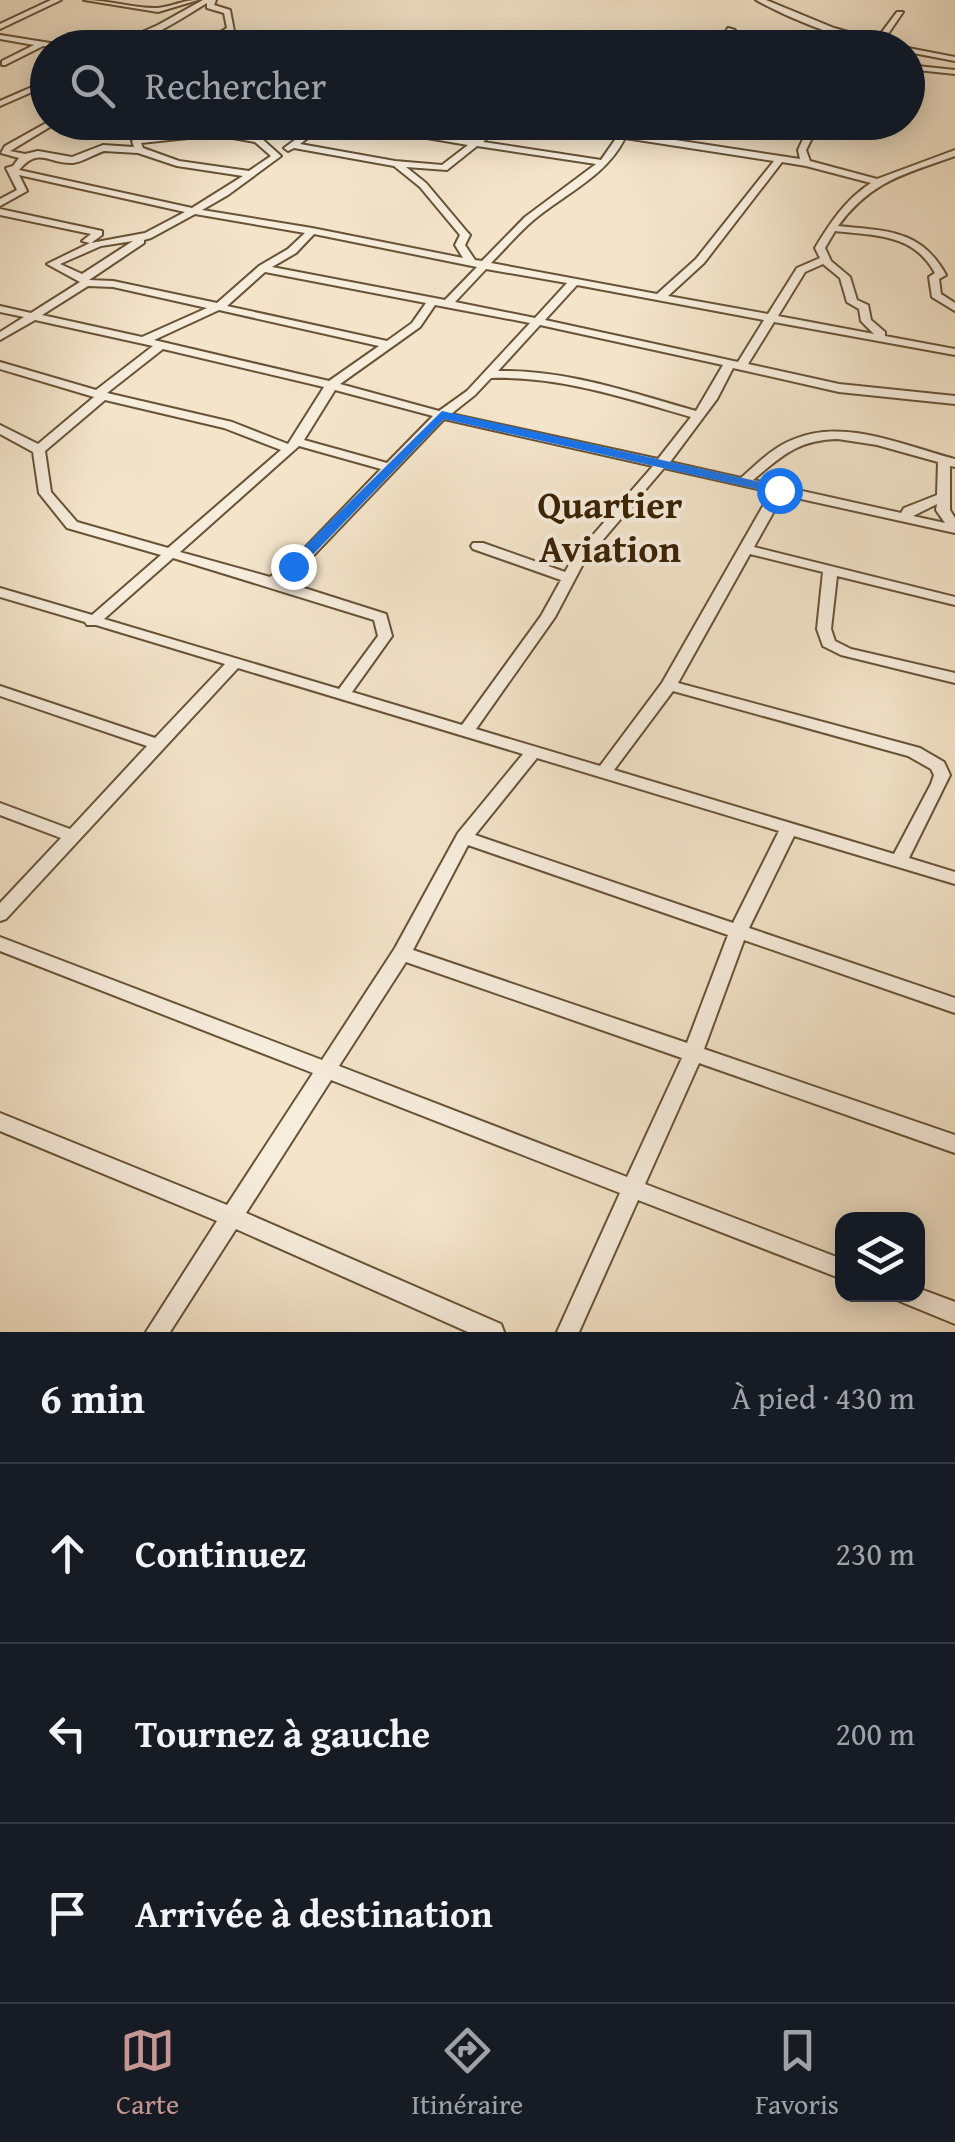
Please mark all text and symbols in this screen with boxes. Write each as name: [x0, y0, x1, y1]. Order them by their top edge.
search box: [30, 30, 925, 140]
text: Rechercher: [145, 57, 326, 113]
icon: search: [65, 58, 120, 113]
route start: [757, 468, 803, 514]
district label: Quartier Aviation: [538, 476, 683, 576]
route end: [271, 544, 317, 590]
map controls: [835, 1212, 925, 1302]
button: layers: [835, 1212, 925, 1302]
text: 6 min: [40, 1367, 145, 1428]
text: À pied · 430 m: [731, 1374, 915, 1421]
text: Continuez: [135, 1525, 306, 1581]
icon: ahead: [40, 1526, 95, 1581]
text: 230 m: [836, 1530, 915, 1577]
text: Tournez à gauche: [135, 1705, 430, 1761]
icon: left: [40, 1706, 95, 1761]
text: 200 m: [836, 1710, 915, 1757]
text: Arrivée à destination: [135, 1885, 493, 1941]
icon: arrive: [40, 1886, 95, 1941]
tab: Carte: [116, 2023, 179, 2124]
tab: Itinéraire: [411, 2023, 523, 2124]
tab: Favoris: [755, 2023, 839, 2124]

